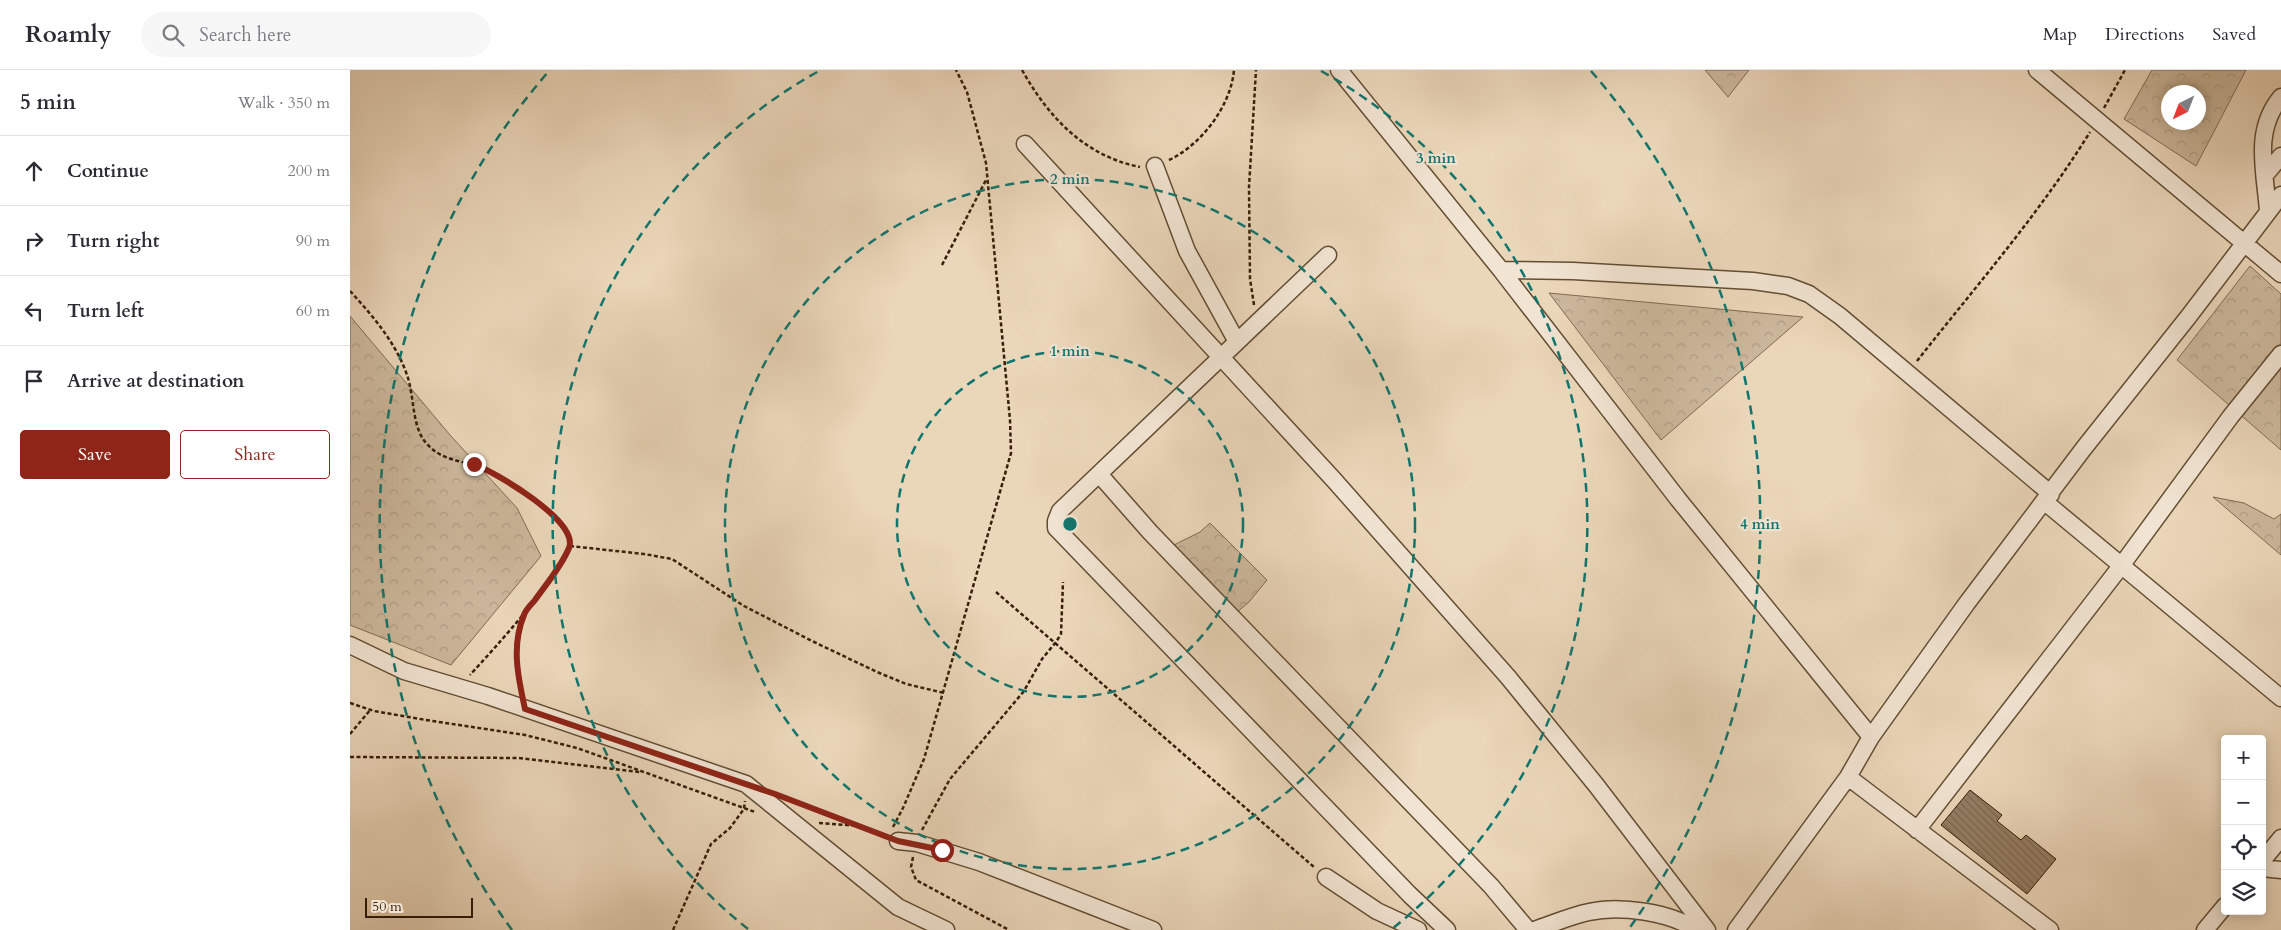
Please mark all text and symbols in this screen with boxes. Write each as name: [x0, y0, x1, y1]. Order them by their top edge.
search box: [141, 12, 491, 57]
text: Roamly: [25, 18, 111, 51]
icon: search: [159, 21, 187, 49]
text: Search here: [199, 22, 291, 48]
text: Map: [2043, 22, 2077, 47]
text: Directions: [2105, 22, 2184, 47]
text: Saved: [2212, 22, 2256, 47]
north arrow: [2161, 85, 2206, 130]
text: 5 min: [20, 88, 76, 117]
text: Walk · 350 m: [238, 92, 330, 114]
text: 3 min: [1416, 148, 1456, 168]
icon: ahead: [20, 157, 48, 185]
text: Continue: [67, 158, 149, 184]
text: 200 m: [288, 160, 330, 182]
text: 2 min: [1050, 169, 1090, 189]
icon: right: [20, 227, 48, 255]
text: Turn right: [67, 228, 159, 254]
text: 90 m: [296, 230, 330, 252]
icon: left: [20, 297, 48, 325]
text: Turn left: [67, 298, 144, 324]
text: 60 m: [296, 300, 330, 322]
text: 1 min: [1050, 341, 1090, 361]
icon: arrive: [20, 367, 48, 395]
text: Arrive at destination: [67, 368, 244, 394]
button: Save: [20, 430, 170, 479]
button: Share: [180, 430, 330, 479]
route end: [463, 453, 486, 476]
text: 4 min: [1740, 514, 1780, 534]
centre of rings: [1061, 515, 1079, 533]
map controls: [2221, 735, 2266, 915]
button: +: [2221, 735, 2266, 780]
button: −: [2221, 780, 2266, 825]
button: locate: [2221, 825, 2266, 870]
route start: [931, 839, 954, 862]
button: layers: [2221, 870, 2266, 915]
scale bar: [365, 895, 472, 918]
text: 50 m: [372, 897, 402, 916]

